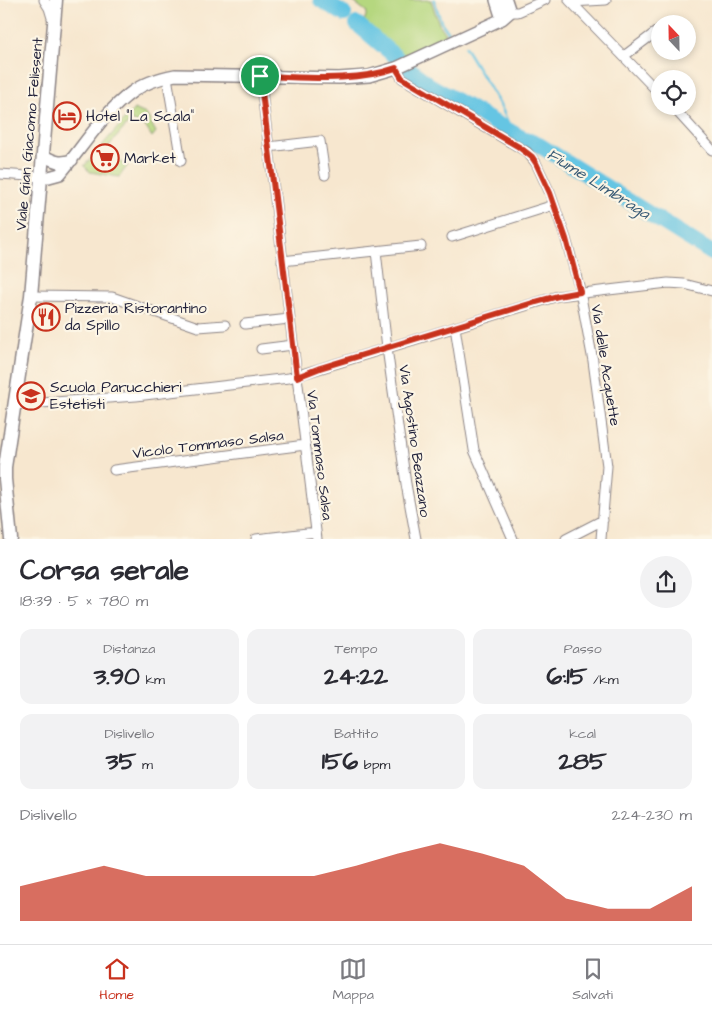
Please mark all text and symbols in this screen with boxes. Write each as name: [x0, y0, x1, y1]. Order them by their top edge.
north arrow: [651, 15, 696, 60]
map controls: [651, 15, 696, 115]
street label: Viale Gian Giacomo Felissent: [11, 37, 48, 231]
pin: [239, 55, 281, 97]
icon: arrive: [246, 62, 274, 90]
button: locate: [651, 70, 696, 115]
hotel icon: Hotel "La Scala": [52, 101, 82, 131]
place label: Hotel "La Scala": [86, 106, 194, 127]
supermarket icon: Market: [90, 143, 120, 173]
water label: Fiume Limbraga: [542, 143, 655, 226]
place label: Market: [124, 148, 176, 169]
place label: Pizzeria Ristorantino da Spillo: [65, 298, 207, 336]
restaurant icon: Pizzeria Ristorantino da Spillo: [31, 302, 61, 332]
street label: Via delle Acquette: [586, 303, 625, 427]
street label: Via Agostino Beazzano: [392, 363, 436, 519]
place label: Scuola Parucchieri Estetisti: [50, 377, 182, 415]
school or university icon: Scuola Parucchieri Estetisti: [16, 381, 46, 411]
street label: Via Tommaso Salsa: [301, 389, 338, 522]
street label: Vicolo Tommaso Salsa: [131, 425, 285, 464]
text: Corsa serale: [20, 551, 189, 590]
button: share: [640, 556, 692, 608]
text: 18:39 · 5 × 780 m: [20, 590, 148, 612]
text: Distanza: [103, 639, 155, 659]
text: Tempo: [335, 639, 377, 659]
text: Passo: [564, 639, 602, 659]
text: 3.90: [94, 659, 140, 694]
text: 24:22: [324, 659, 388, 694]
text: 6:15: [547, 659, 587, 694]
text: km: [140, 670, 165, 690]
text: /km: [587, 670, 619, 690]
text: Dislivello: [105, 724, 154, 744]
text: Battito: [334, 724, 378, 744]
text: kcal: [569, 724, 596, 744]
text: 35: [106, 744, 136, 779]
text: 156: [322, 744, 358, 779]
text: 285: [559, 744, 607, 779]
text: m: [136, 755, 153, 775]
text: bpm: [358, 755, 390, 775]
text: Dislivello: [20, 804, 77, 826]
text: 224–230 m: [612, 804, 692, 826]
tab: Home: [99, 955, 134, 1005]
tab: Mappa: [332, 955, 374, 1005]
tab: Salvati: [572, 955, 613, 1005]

